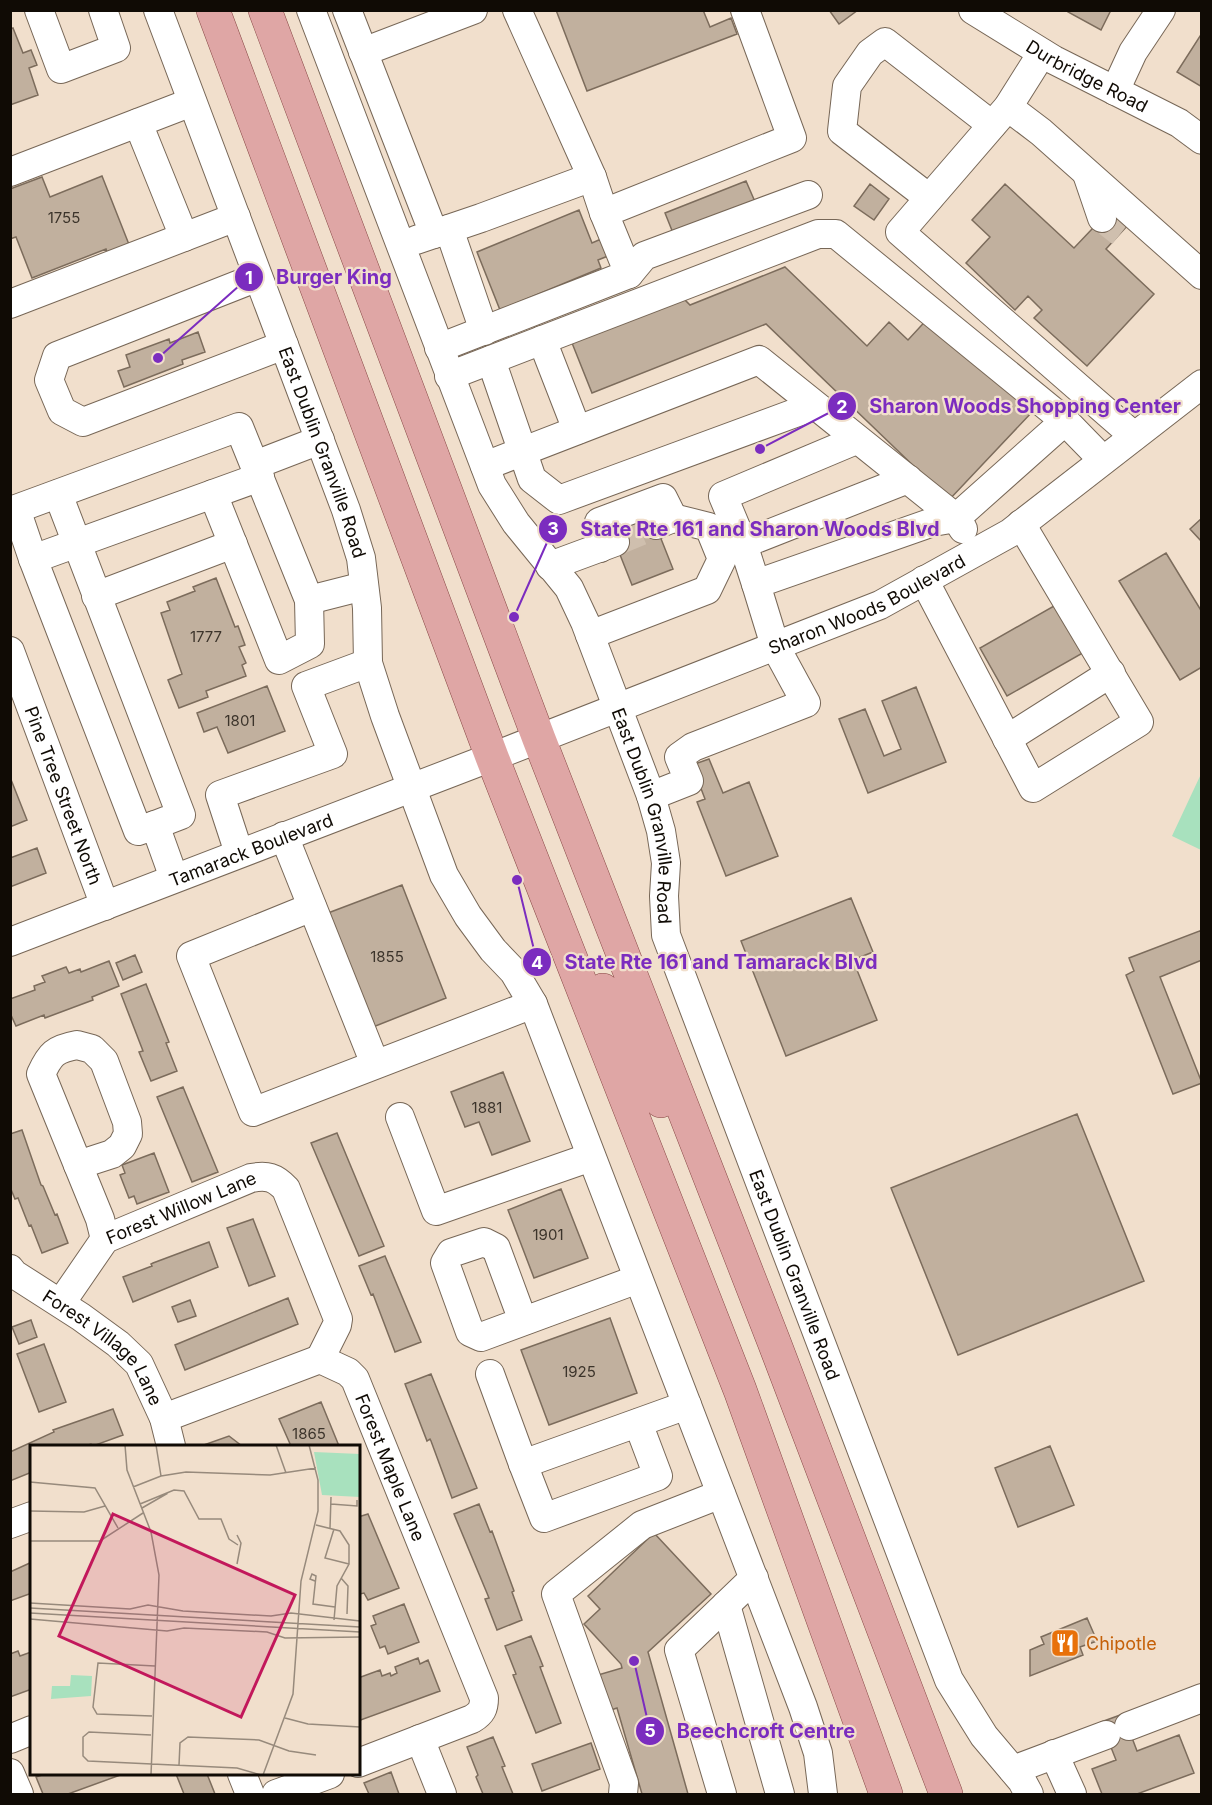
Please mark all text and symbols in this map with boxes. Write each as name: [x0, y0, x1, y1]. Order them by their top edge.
street label: Durbridge Road: [1023, 35, 1152, 116]
house number: 1755: [48, 208, 80, 227]
callout: Burger King: [234, 258, 403, 296]
text: Burger King: [276, 265, 392, 289]
text: 1: [245, 267, 253, 288]
street label: East Dublin Granville Road: [275, 344, 371, 560]
callout: Sharon Woods Shopping Center: [827, 387, 1193, 425]
text: Sharon Woods Shopping Center: [869, 394, 1181, 418]
text: 2: [836, 396, 848, 417]
callout: State Rte 161 and Sharon Woods Blvd: [538, 510, 952, 548]
text: State Rte 161 and Sharon Woods Blvd: [580, 517, 940, 541]
text: 3: [547, 518, 559, 539]
street label: Sharon Woods Boulevard: [765, 550, 969, 658]
house number: 1777: [190, 627, 222, 646]
street label: Pine Tree Street North: [21, 703, 107, 888]
street label: East Dublin Granville Road: [608, 705, 677, 925]
house number: 1801: [225, 711, 255, 730]
street label: Tamarack Boulevard: [166, 809, 336, 891]
callout: State Rte 161 and Tamarack Blvd: [522, 943, 890, 981]
house number: 1855: [370, 947, 404, 966]
text: State Rte 161 and Tamarack Blvd: [564, 950, 878, 974]
text: 4: [531, 952, 543, 973]
house number: 1881: [472, 1098, 502, 1117]
street label: East Dublin Granville Road: [746, 1166, 844, 1383]
street label: Forest Willow Lane: [103, 1167, 259, 1248]
house number: 1901: [533, 1225, 563, 1244]
street label: Forest Village Lane: [39, 1285, 167, 1408]
house number: 1925: [562, 1362, 596, 1381]
street label: Forest Maple Lane: [352, 1391, 430, 1544]
house number: 1865: [292, 1424, 326, 1443]
inset map: [30, 1445, 360, 1775]
restaurant icon: Chipotle: [1049, 1627, 1081, 1659]
place label: Chipotle: [1086, 1633, 1157, 1654]
callout: Beechcroft Centre: [635, 1712, 867, 1750]
text: Beechcroft Centre: [677, 1719, 855, 1743]
text: 5: [644, 1720, 656, 1741]

